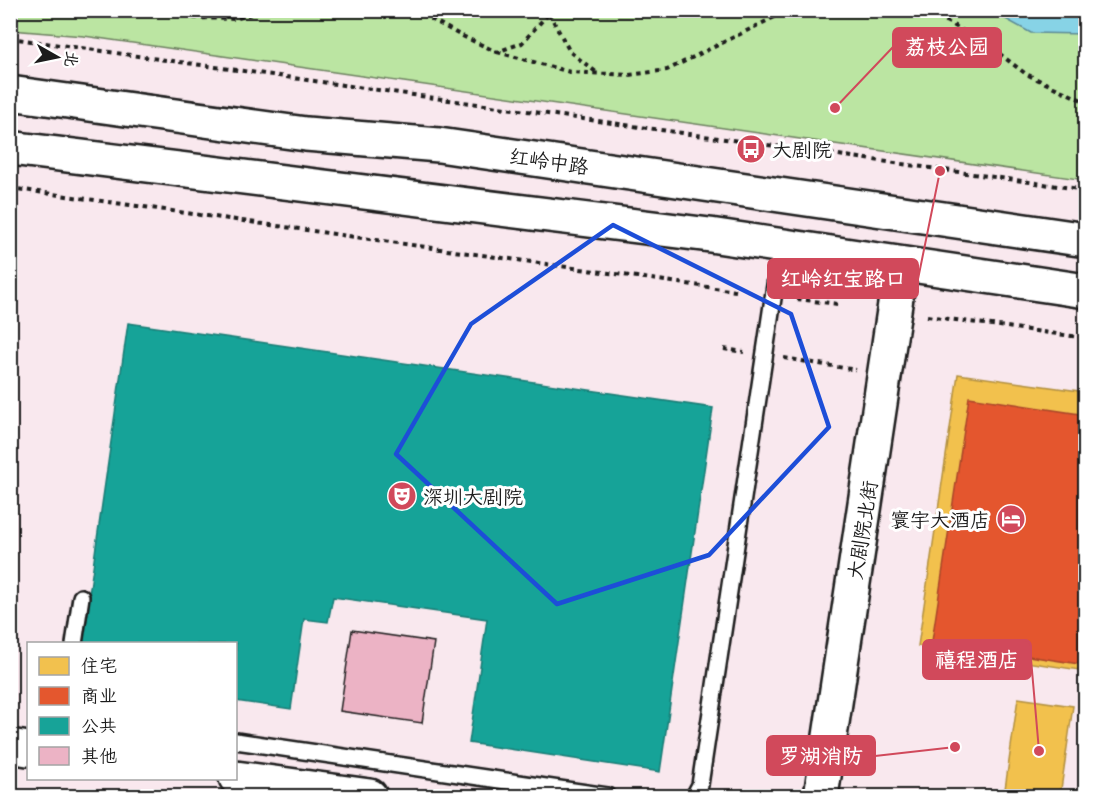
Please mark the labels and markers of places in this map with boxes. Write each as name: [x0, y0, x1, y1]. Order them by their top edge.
callout: 荔枝公园: [893, 28, 1001, 67]
bus stop icon: 大剧院: [735, 133, 767, 165]
place label: 大剧院: [772, 136, 832, 163]
callout: 红岭红宝路口: [768, 259, 918, 298]
theatre icon: 深圳大剧院: [386, 480, 418, 512]
place label: 深圳大剧院: [423, 483, 523, 510]
hotel icon: 寰宇大酒店: [995, 503, 1027, 535]
place label: 寰宇大酒店: [890, 506, 990, 533]
callout: 禧程酒店: [923, 640, 1031, 679]
callout: 罗湖消防: [767, 736, 875, 775]

